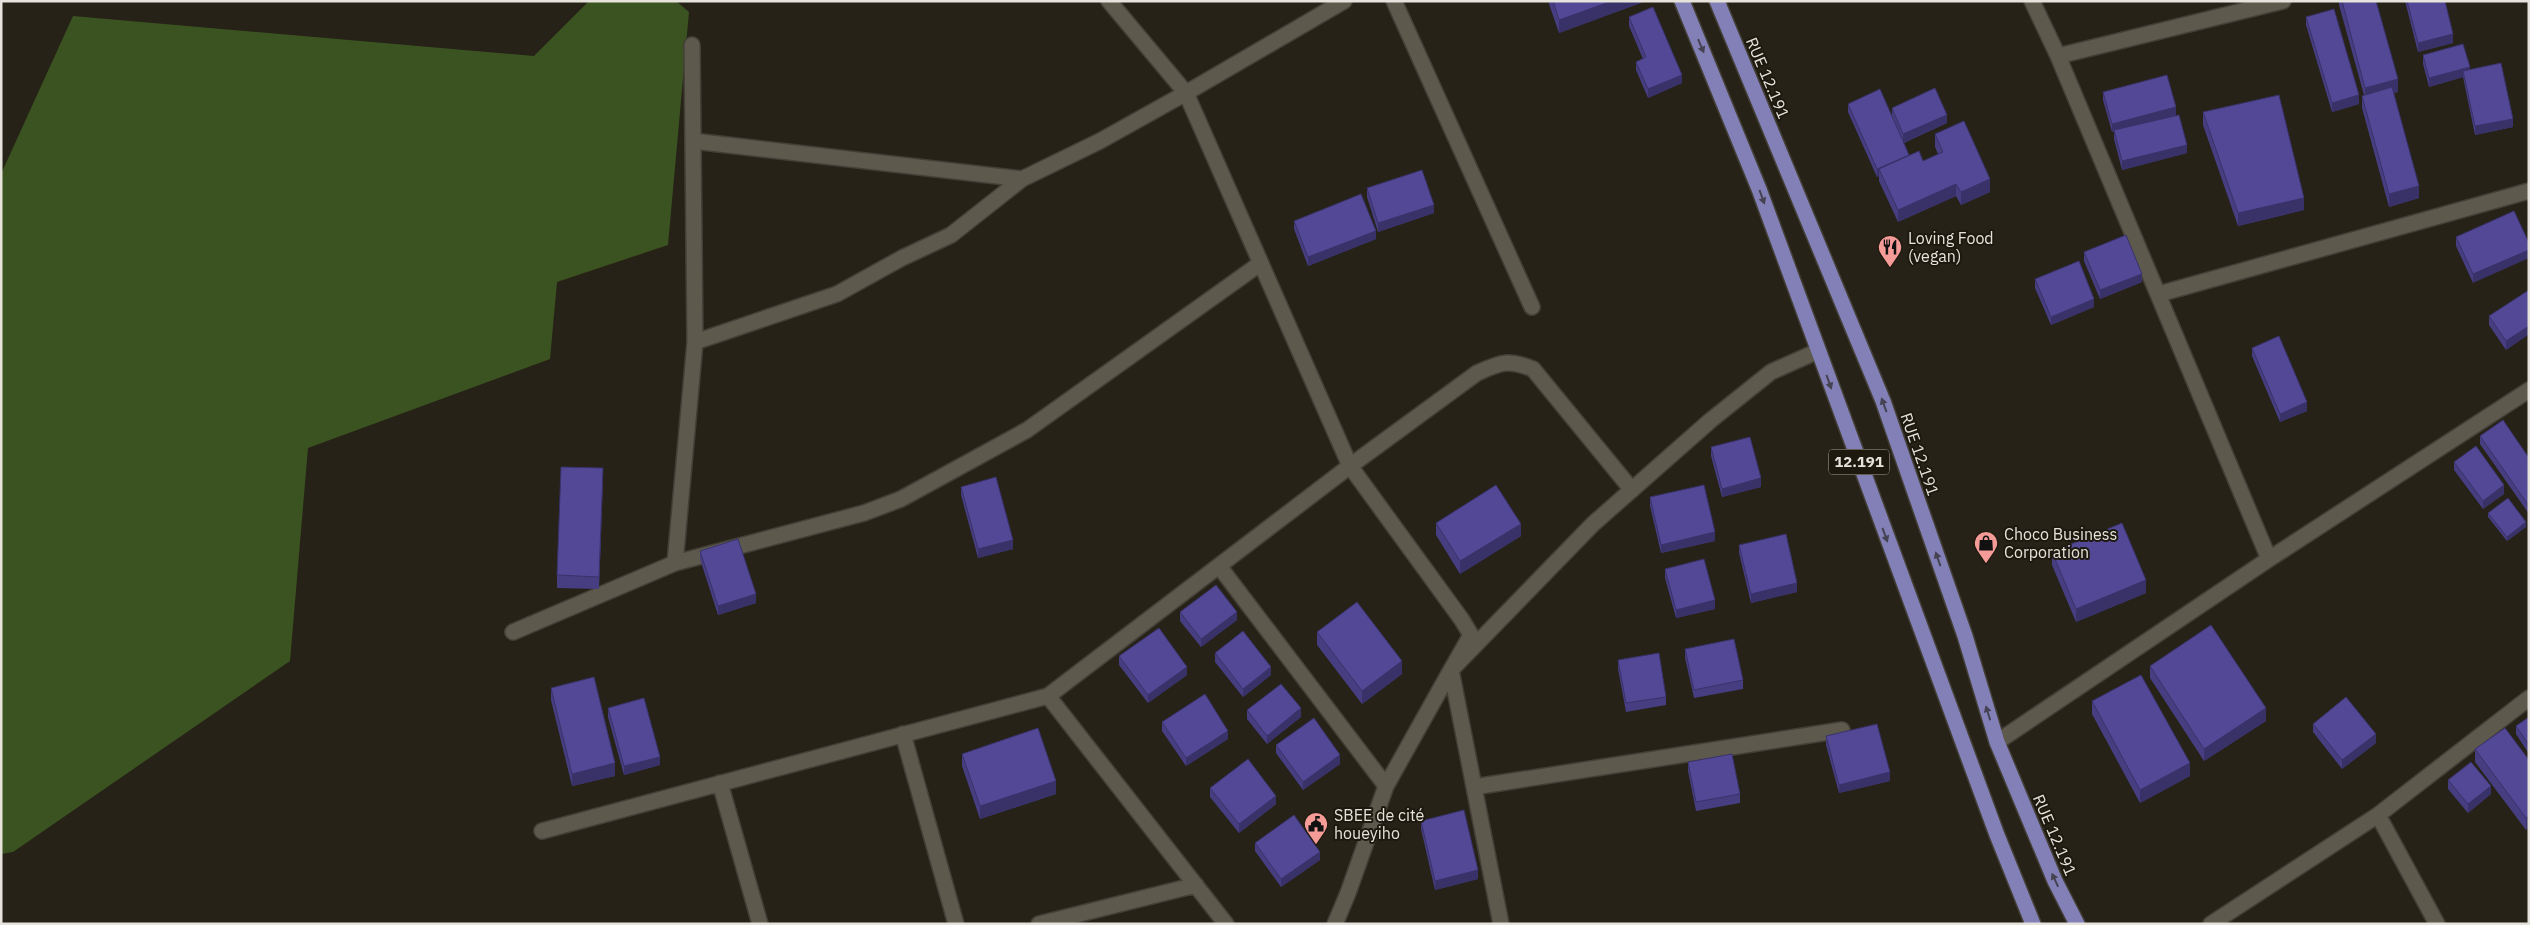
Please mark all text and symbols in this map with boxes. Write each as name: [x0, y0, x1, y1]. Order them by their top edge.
street label: RUE 12.191: [1742, 34, 1794, 122]
one-way arrow: [1697, 39, 1705, 53]
one-way arrow: [1759, 189, 1766, 204]
place label: Loving Food (vegan): [1908, 228, 1994, 266]
restaurant icon: Loving Food (vegan): [1877, 234, 1903, 268]
one-way arrow: [1826, 375, 1833, 390]
one-way arrow: [1880, 398, 1887, 413]
street label: RUE 12.191: [1896, 410, 1944, 498]
road number: 12.191: [1829, 450, 1889, 474]
place label: Choco Business Corporation: [2004, 524, 2117, 562]
one-way arrow: [1881, 528, 1889, 543]
shop icon: Choco Business Corporation: [1973, 530, 1999, 564]
one-way arrow: [1934, 551, 1941, 566]
one-way arrow: [1984, 706, 1992, 721]
street label: RUE 12.191: [2029, 791, 2081, 879]
place label: SBEE de cité houeyiho: [1334, 805, 1425, 843]
public building icon: SBEE de cité houeyiho: [1303, 811, 1329, 845]
one-way arrow: [2051, 873, 2059, 887]

